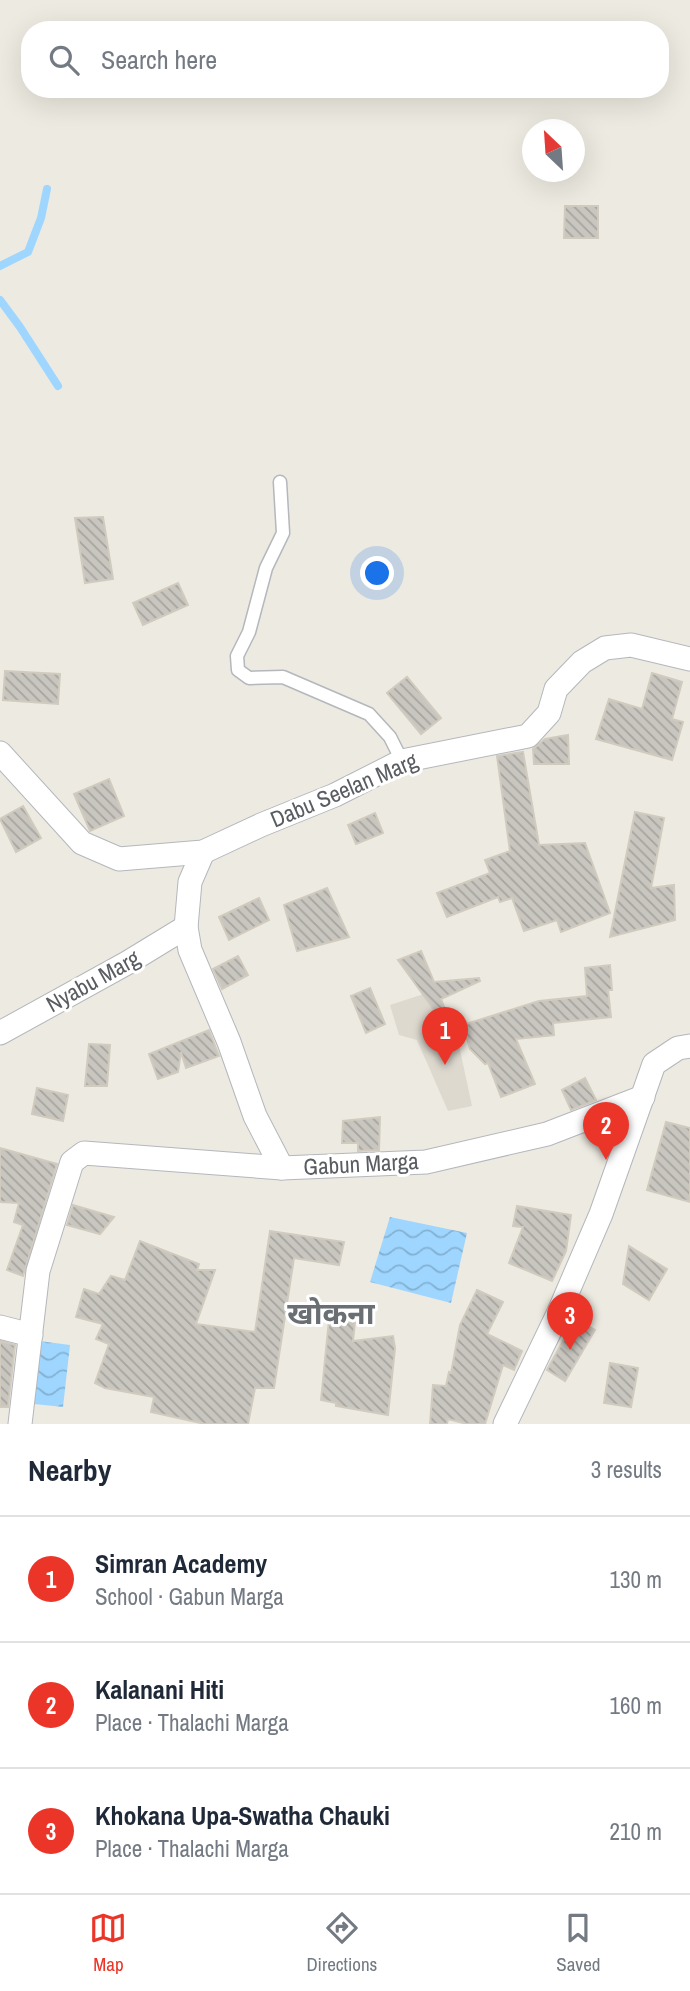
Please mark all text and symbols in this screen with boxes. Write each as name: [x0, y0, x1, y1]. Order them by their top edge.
search box: [21, 21, 669, 98]
icon: search: [45, 41, 83, 79]
text: Search here: [101, 42, 217, 77]
north arrow: [522, 119, 585, 182]
your location: [360, 556, 394, 590]
street label: Dabu Seelan Marg: [265, 744, 423, 835]
street label: Nyabu Marg: [40, 942, 146, 1019]
pin: 1: [422, 1007, 468, 1065]
pin: 2: [583, 1102, 629, 1160]
street label: Gabun Marga: [303, 1145, 420, 1182]
pin: 3: [547, 1292, 593, 1350]
district label: खोकना: [287, 1293, 376, 1333]
text: Nearby: [28, 1450, 111, 1490]
text: 3 results: [591, 1454, 662, 1485]
text: Simran Academy: [95, 1546, 267, 1581]
text: 1: [46, 1564, 56, 1595]
text: 130 m: [610, 1564, 662, 1595]
text: School · Gabun Marga: [95, 1581, 284, 1612]
text: Kalanani Hiti: [95, 1672, 224, 1707]
text: 2: [46, 1690, 56, 1721]
text: 160 m: [610, 1690, 662, 1721]
text: Place · Thalachi Marga: [95, 1707, 289, 1738]
text: Khokana Upa-Swatha Chauki: [95, 1798, 390, 1833]
text: 3: [46, 1816, 56, 1847]
text: 210 m: [610, 1816, 662, 1847]
text: Place · Thalachi Marga: [95, 1833, 289, 1864]
tab: Map: [89, 1909, 127, 1977]
tab: Directions: [306, 1909, 377, 1977]
tab: Saved: [556, 1909, 601, 1977]

